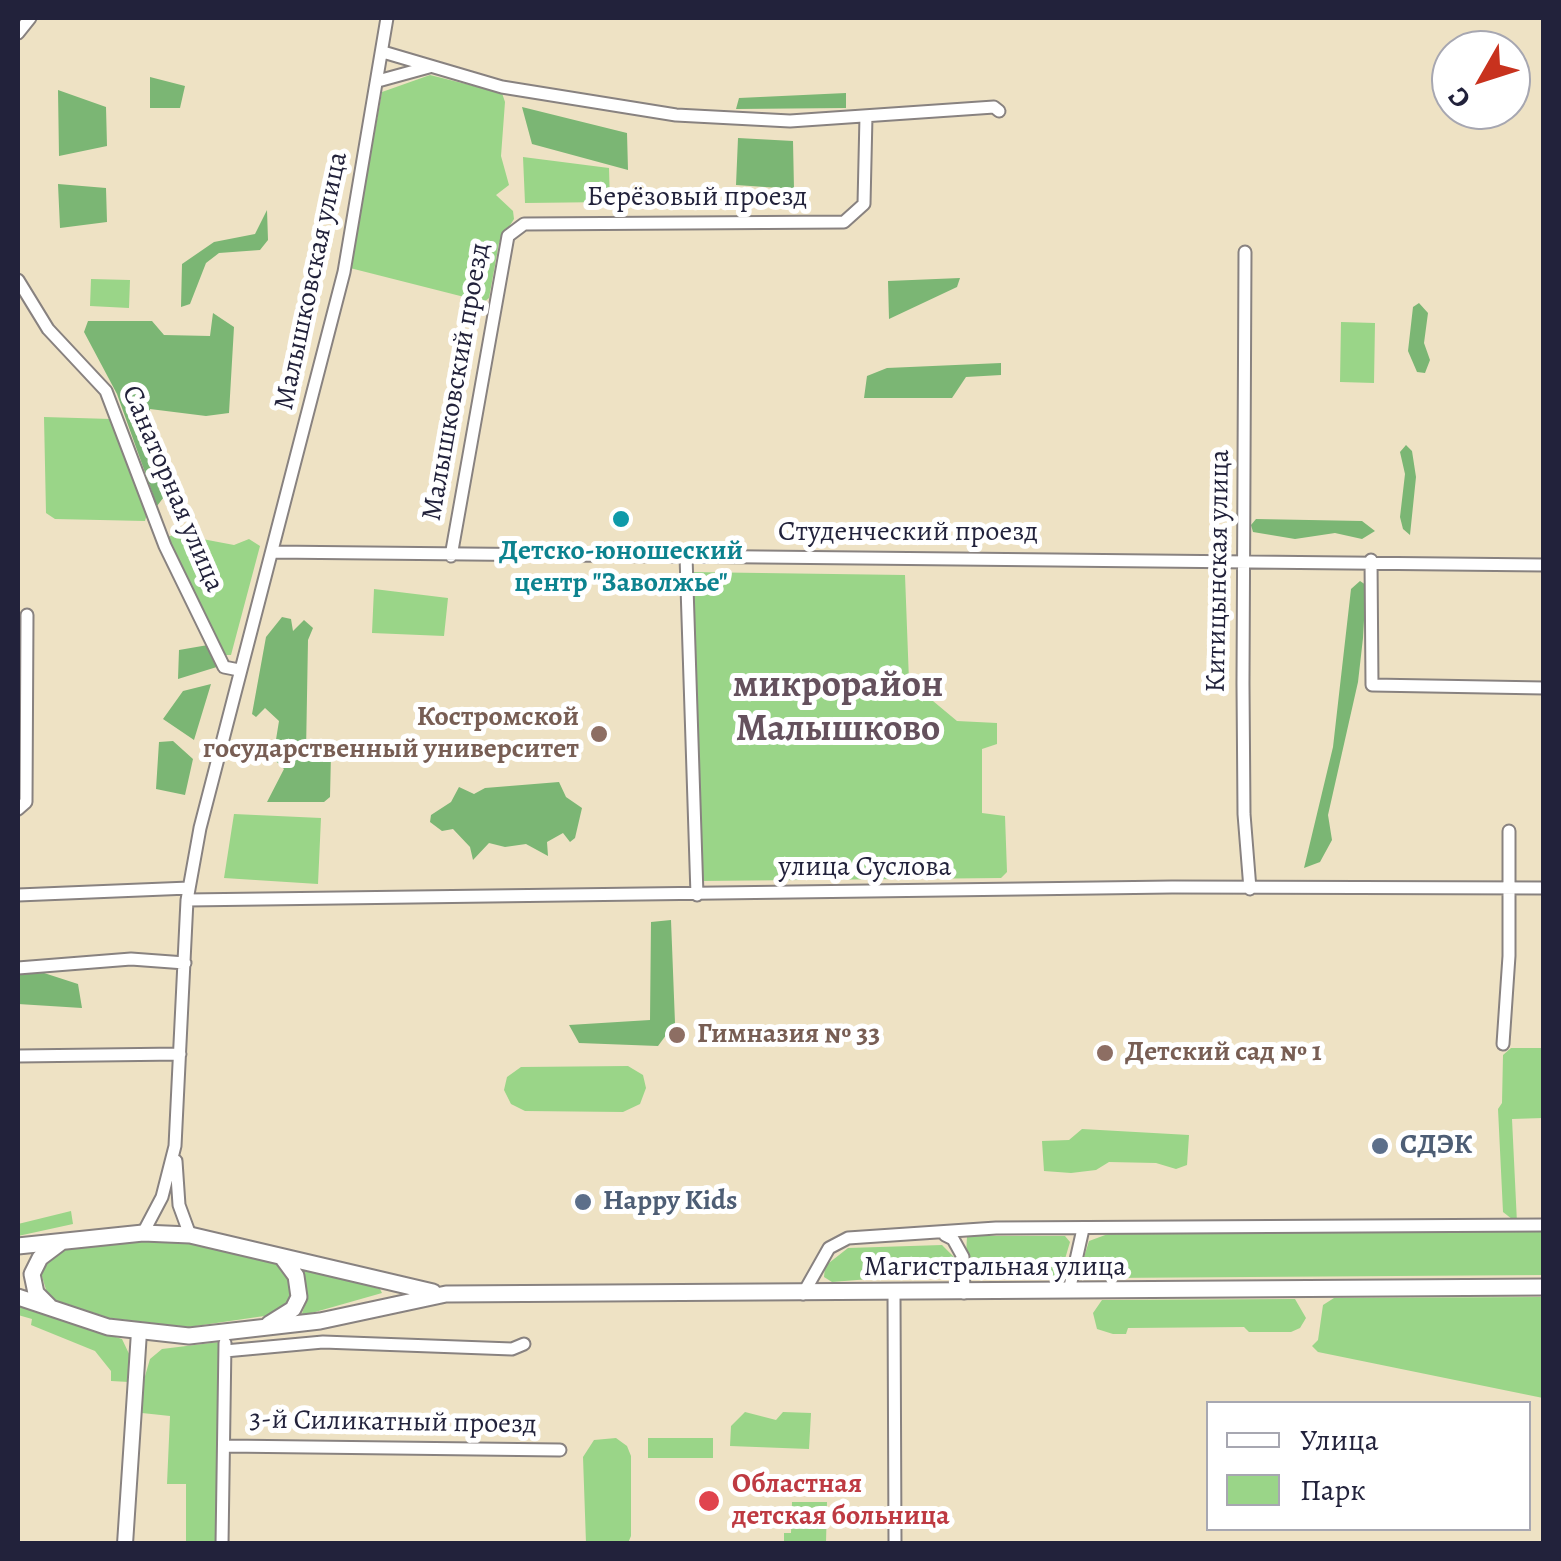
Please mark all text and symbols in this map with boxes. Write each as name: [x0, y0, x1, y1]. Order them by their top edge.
north arrow: [1431, 30, 1531, 130]
text: С: [1439, 79, 1479, 116]
street label: Малышковская улица: [268, 149, 356, 413]
street label: Берёзовый проезд: [587, 181, 807, 215]
street label: Малышковский проезд: [416, 240, 498, 524]
street label: Санаторная улица: [113, 381, 231, 597]
street label: Китицынская улица: [1200, 449, 1238, 693]
marker: Детско-юношеский центр "Заволжье": [610, 508, 632, 530]
street label: Студенческий проезд: [778, 516, 1038, 550]
place label: Детско-юношеский центр "Заволжье": [499, 535, 743, 601]
district label: микрорайон Малышково: [733, 664, 943, 754]
place label: Костромской государственный университет: [203, 701, 579, 767]
marker: Костромской государственный университет: [588, 723, 610, 745]
street label: улица Суслова: [779, 851, 951, 885]
place label: Гимназия № 33: [697, 1018, 880, 1052]
marker: Гимназия № 33: [666, 1024, 688, 1046]
place label: Детский сад № 1: [1125, 1036, 1322, 1070]
marker: Детский сад № 1: [1094, 1042, 1116, 1064]
place label: СДЭК: [1400, 1129, 1472, 1163]
marker: СДЭК: [1369, 1135, 1391, 1157]
place label: Happy Kids: [603, 1185, 737, 1219]
marker: Happy Kids: [572, 1191, 594, 1213]
street label: Магистральная улица: [864, 1251, 1126, 1285]
legend: [1206, 1401, 1531, 1531]
street label: 3-й Силикатный проезд: [249, 1404, 537, 1442]
text: Улица: [1300, 1420, 1379, 1460]
place label: Областная детская больница: [732, 1468, 950, 1534]
text: Парк: [1300, 1470, 1366, 1510]
marker: Областная детская больница: [696, 1488, 722, 1514]

